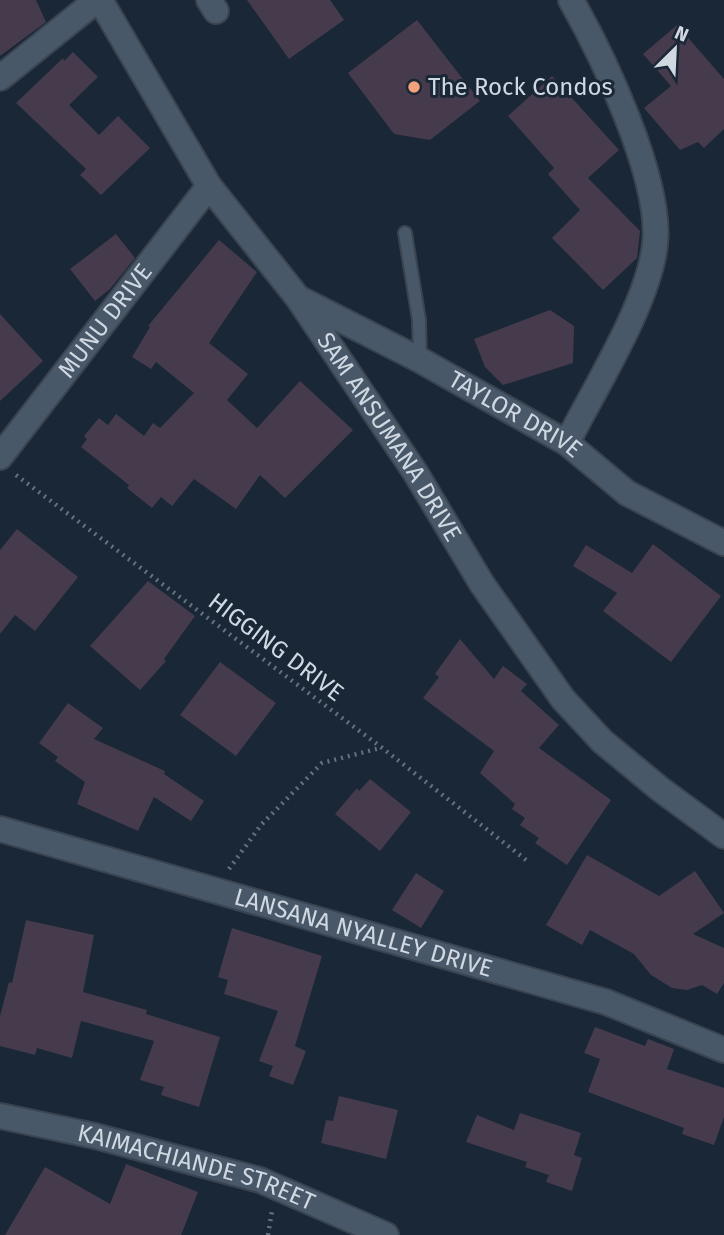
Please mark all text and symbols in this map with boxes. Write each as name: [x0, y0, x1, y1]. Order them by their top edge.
north arrow: [640, 14, 710, 84]
text: N: [671, 21, 692, 47]
place label: The Rock Condos: [428, 73, 613, 101]
marker: The Rock Condos: [406, 79, 422, 95]
street label: MUNU DRIVE: [52, 258, 158, 383]
street label: SAM ANSUMANA DRIVE: [311, 327, 467, 546]
street label: TAYLOR DRIVE: [444, 365, 588, 463]
street label: HIGGING DRIVE: [203, 587, 349, 707]
street label: LANSANA NYALLEY DRIVE: [231, 883, 496, 983]
street label: KAIMACHIANDE STREET: [75, 1119, 320, 1216]

